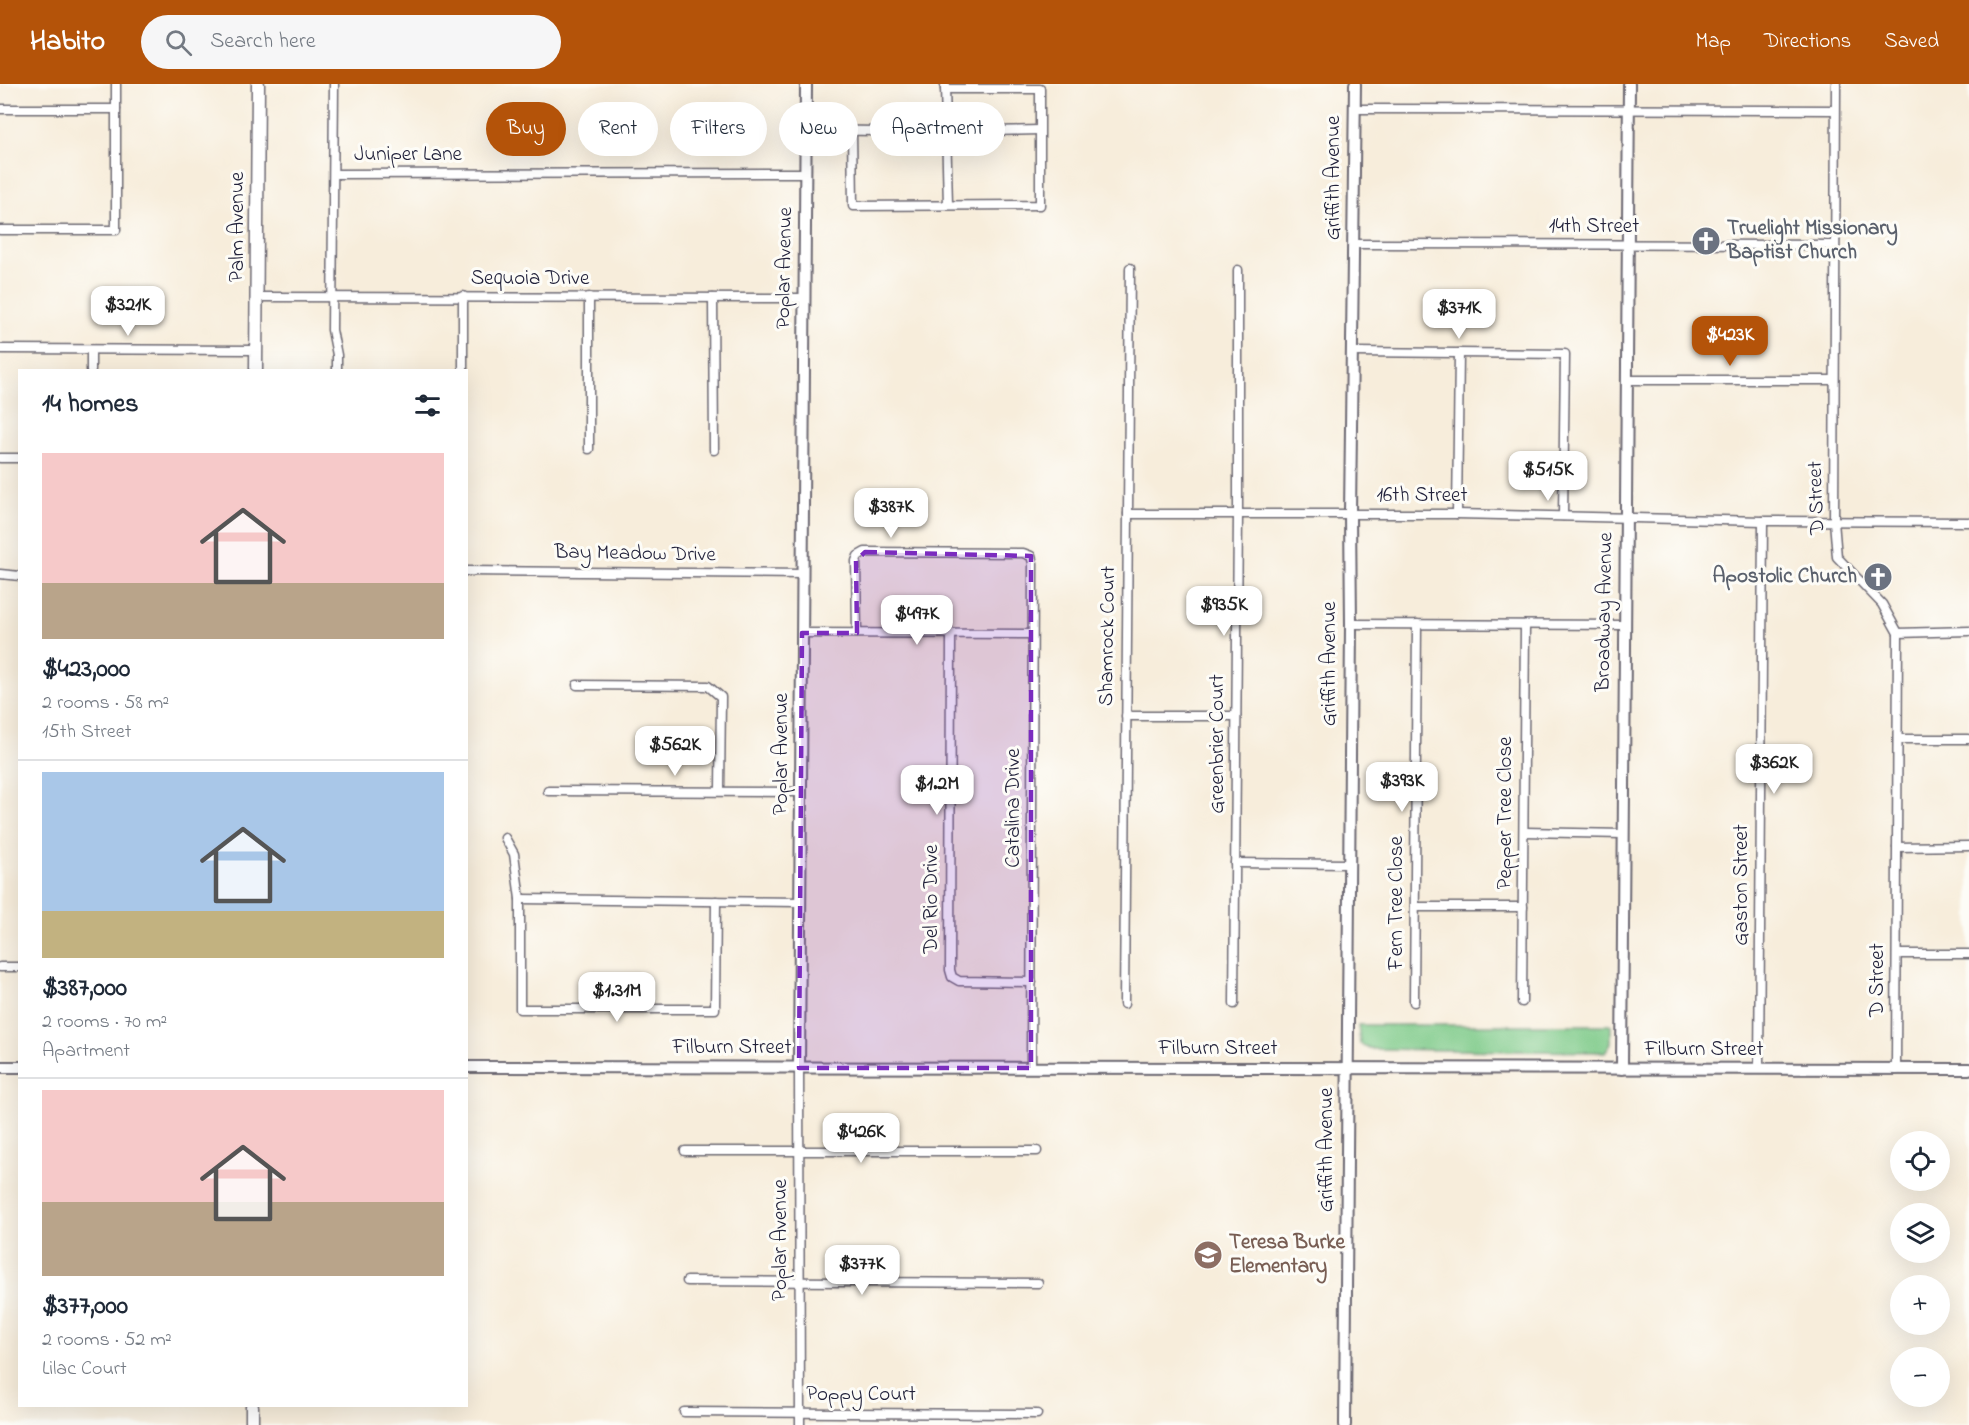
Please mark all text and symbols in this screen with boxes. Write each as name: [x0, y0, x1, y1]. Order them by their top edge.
search box: [141, 15, 561, 69]
text: Habito: [30, 22, 105, 63]
icon: search: [162, 26, 195, 59]
text: Search here: [210, 26, 316, 58]
text: Map: [1695, 27, 1731, 57]
text: Directions: [1764, 27, 1851, 57]
text: Saved: [1884, 27, 1939, 57]
chip: Buy: [486, 102, 566, 156]
chip: Rent: [578, 102, 658, 156]
chip: Filters: [670, 102, 767, 156]
chip: New: [779, 102, 858, 156]
chip: Apartment: [870, 102, 1005, 156]
street label: Griffith Avenue: [1319, 115, 1349, 240]
street label: Juniper Lane: [354, 140, 462, 170]
street label: Palm Avenue: [223, 171, 253, 282]
street label: Poplar Avenue: [769, 206, 801, 329]
street label: 14th Street: [1549, 212, 1639, 242]
place label: Truelight Missionary Baptist Church: [1726, 214, 1898, 268]
church icon: Truelight Missionary Baptist Church: [1690, 225, 1722, 257]
street label: Sequoia Drive: [471, 264, 590, 294]
pin: $321K: [86, 286, 170, 337]
pin: $371K: [1417, 289, 1501, 340]
text: $321K: [105, 291, 151, 320]
text: $371K: [1437, 294, 1481, 323]
pin: $423K: [1688, 316, 1772, 367]
text: $423K: [1706, 321, 1754, 350]
text: 14 homes: [42, 386, 138, 424]
icon: filters: [411, 389, 444, 422]
pin: $515K: [1506, 451, 1590, 502]
text: $515K: [1522, 456, 1574, 485]
street label: D Street: [1801, 461, 1833, 536]
street label: 16th Street: [1376, 481, 1468, 511]
pin: $387K: [849, 488, 933, 539]
icon: home: [189, 492, 297, 600]
text: $387K: [868, 493, 914, 522]
street label: Broadway Avenue: [1589, 531, 1623, 693]
street label: Bay Meadow Drive: [553, 538, 717, 572]
church icon: Apostolic Church: [1862, 561, 1894, 593]
place label: Apostolic Church: [1713, 562, 1857, 592]
street label: Shamrock Court: [1092, 566, 1124, 706]
pin: $935K: [1182, 586, 1266, 637]
text: $935K: [1200, 591, 1248, 620]
pin: $497K: [875, 595, 959, 646]
text: $497K: [895, 600, 939, 629]
street label: Griffith Avenue: [1315, 601, 1345, 726]
text: $423,000: [42, 651, 130, 689]
street label: Greenbrier Court: [1203, 674, 1233, 814]
text: 2 rooms · 58 m²: [42, 689, 169, 718]
street label: Poplar Avenue: [767, 692, 797, 815]
text: 15th Street: [42, 718, 131, 747]
pin: $562K: [633, 726, 717, 777]
text: $562K: [649, 731, 701, 760]
street label: Pepper Tree Close: [1491, 736, 1521, 890]
pin: $362K: [1732, 744, 1816, 795]
street label: Catalina Drive: [999, 748, 1029, 868]
text: $362K: [1750, 749, 1798, 778]
pin: $393K: [1360, 762, 1444, 813]
pin: $1.2M: [895, 765, 979, 816]
text: $393K: [1380, 767, 1424, 796]
text: $1.2M: [915, 770, 959, 799]
icon: home: [189, 811, 297, 919]
street label: Gaston Street: [1727, 824, 1757, 946]
street label: Fern Tree Close: [1382, 836, 1412, 971]
street label: Del Rio Drive: [917, 844, 947, 955]
street label: D Street: [1863, 943, 1893, 1018]
text: $387,000: [42, 970, 127, 1008]
pin: $1.31M: [568, 972, 666, 1023]
text: $1.31M: [592, 977, 642, 1006]
text: 2 rooms · 70 m²: [42, 1008, 167, 1037]
street label: Filburn Street: [672, 1033, 792, 1063]
street label: Filburn Street: [1158, 1034, 1278, 1064]
street label: Filburn Street: [1644, 1035, 1764, 1065]
text: Apartment: [42, 1037, 130, 1066]
street label: Griffith Avenue: [1312, 1087, 1342, 1212]
pin: $426K: [819, 1113, 903, 1164]
text: $426K: [837, 1118, 885, 1147]
icon: home: [189, 1129, 297, 1237]
map controls: [1890, 1131, 1950, 1407]
button: locate: [1890, 1131, 1950, 1191]
street label: Poplar Avenue: [766, 1178, 796, 1301]
button: layers: [1890, 1203, 1950, 1263]
place label: Teresa Burke Elementary: [1229, 1228, 1345, 1284]
school or university icon: Teresa Burke Elementary: [1192, 1239, 1224, 1271]
pin: $377K: [820, 1245, 904, 1296]
text: $377K: [839, 1250, 885, 1279]
button: +: [1890, 1275, 1950, 1335]
text: $377,000: [42, 1288, 128, 1326]
text: 2 rooms · 52 m²: [42, 1326, 172, 1355]
button: −: [1890, 1347, 1950, 1407]
text: Lilac Court: [42, 1355, 127, 1384]
street label: Poppy Court: [806, 1380, 916, 1412]

